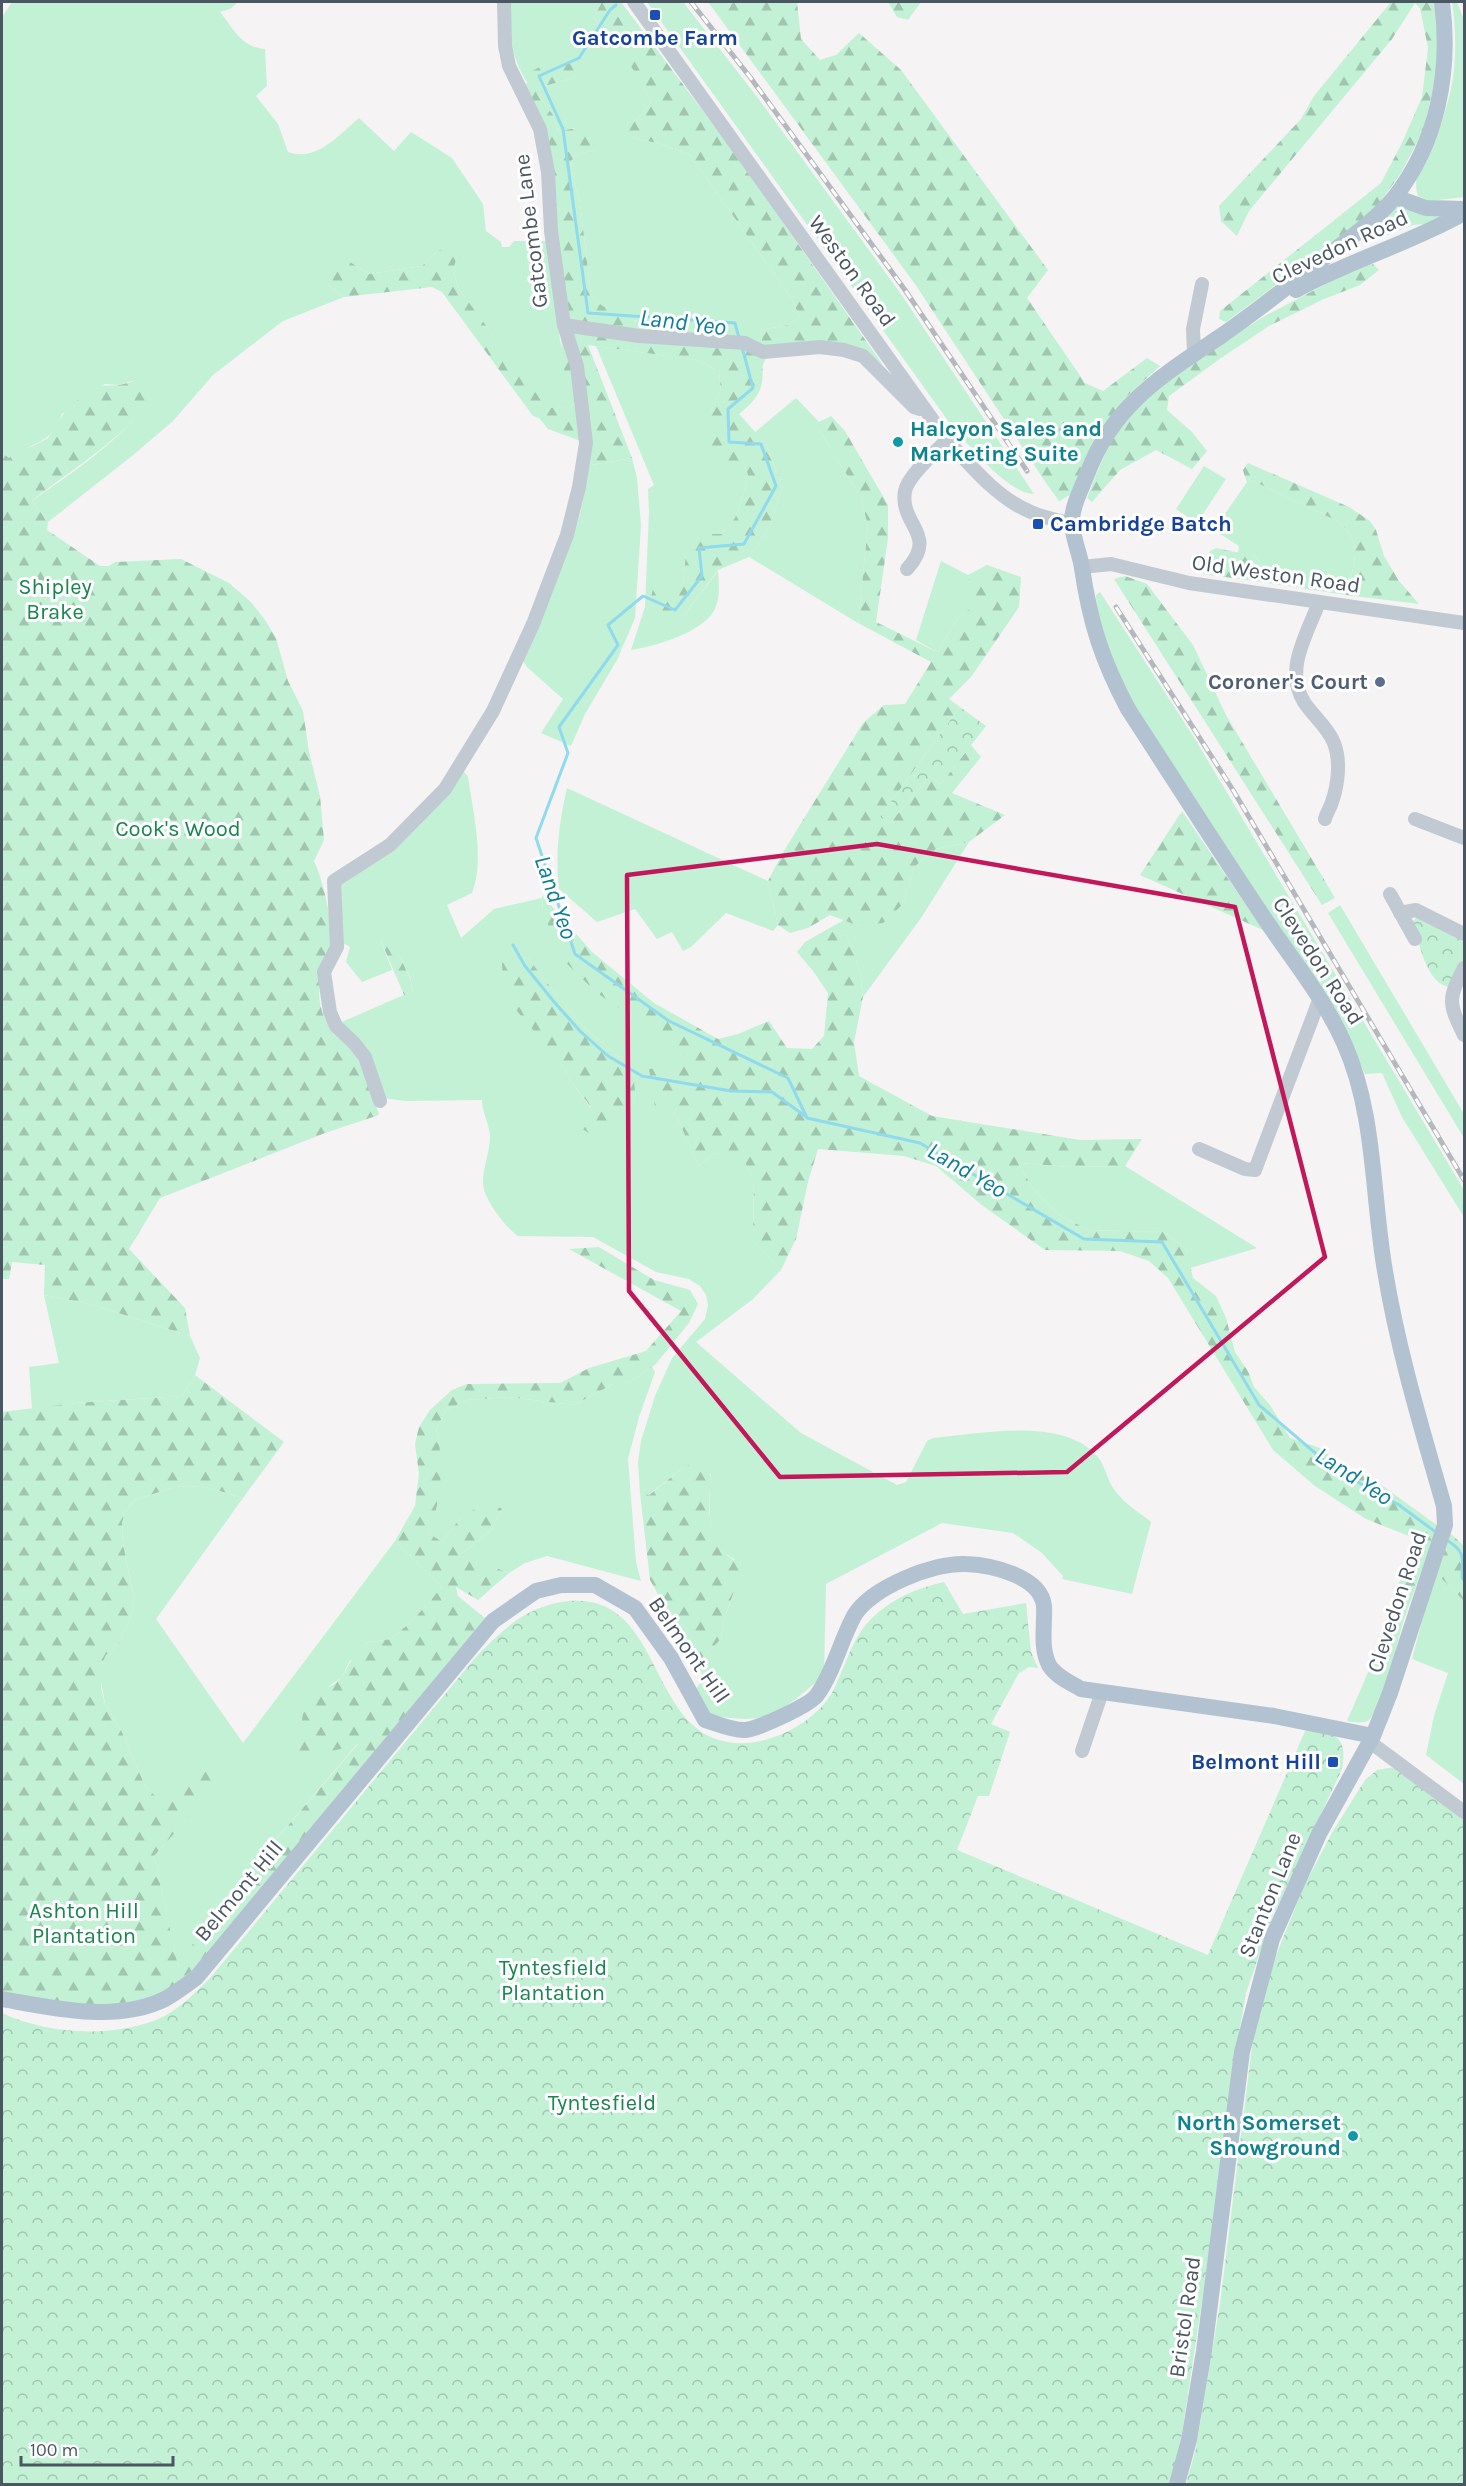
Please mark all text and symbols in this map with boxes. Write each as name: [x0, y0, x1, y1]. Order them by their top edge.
marker: Gatcombe Farm: [648, 8, 662, 22]
place label: Gatcombe Farm: [572, 25, 738, 51]
street label: Gatcombe Lane: [509, 152, 553, 310]
street label: Clevedon Road: [1268, 204, 1412, 290]
street label: Weston Road: [803, 210, 901, 332]
water label: Land Yeo: [638, 303, 728, 341]
place label: Halcyon Sales and Marketing Suite: [910, 416, 1102, 467]
marker: Halcyon Sales and Marketing Suite: [891, 435, 905, 449]
place label: Cambridge Batch: [1050, 511, 1232, 537]
marker: Cambridge Batch: [1031, 517, 1045, 531]
street label: Old Weston Road: [1190, 549, 1362, 599]
park label: Shipley Brake: [18, 574, 92, 625]
place label: Coroner's Court: [1208, 669, 1368, 695]
marker: Coroner's Court: [1373, 675, 1387, 689]
park label: Cook's Wood: [115, 816, 241, 842]
water label: Land Yeo: [529, 852, 583, 943]
street label: Clevedon Road: [1267, 892, 1369, 1030]
water label: Land Yeo: [923, 1136, 1012, 1204]
water label: Land Yeo: [1310, 1441, 1398, 1511]
street label: Clevedon Road: [1362, 1528, 1432, 1676]
street label: Belmont Hill: [643, 1592, 735, 1708]
place label: Belmont Hill: [1191, 1749, 1321, 1775]
marker: Belmont Hill: [1326, 1755, 1340, 1769]
street label: Stanton Lane: [1233, 1829, 1307, 1961]
street label: Belmont Hill: [189, 1835, 289, 1947]
park label: Ashton Hill Plantation: [29, 1898, 139, 1949]
park label: Tyntesfield Plantation: [499, 1955, 607, 2006]
park label: Tyntesfield: [548, 2090, 656, 2116]
place label: North Somerset Showground: [1177, 2110, 1341, 2161]
marker: North Somerset Showground: [1346, 2129, 1360, 2143]
street label: Bristol Road: [1164, 2255, 1206, 2379]
scale bar: [21, 2429, 172, 2467]
text: 100 m: [30, 2439, 78, 2461]

